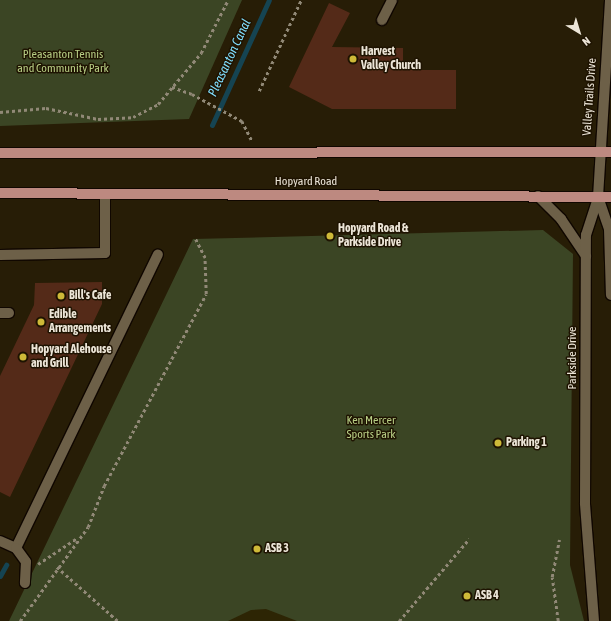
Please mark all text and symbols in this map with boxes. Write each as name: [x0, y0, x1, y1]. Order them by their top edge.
north arrow: [559, 12, 599, 52]
water label: Pleasanton Canal: [205, 17, 255, 99]
text: N: [580, 35, 593, 48]
place label: Harvest Valley Church: [361, 45, 421, 73]
park label: Pleasanton Tennis and Community Park: [17, 48, 109, 76]
marker: Harvest Valley Church: [348, 54, 358, 64]
street label: Valley Trails Drive: [580, 58, 600, 136]
street label: Hopyard Road: [275, 175, 337, 189]
place label: Hopyard Road & Parkside Drive: [338, 222, 408, 250]
marker: Hopyard Road & Parkside Drive: [325, 231, 335, 241]
place label: Bill's Cafe: [69, 289, 111, 303]
marker: Bill's Cafe: [56, 291, 66, 301]
place label: Edible Arrangements: [49, 308, 111, 336]
marker: Edible Arrangements: [36, 317, 46, 327]
street label: Parkside Drive: [566, 326, 580, 390]
place label: Hopyard Alehouse and Grill: [31, 343, 112, 371]
marker: Hopyard Alehouse and Grill: [18, 352, 28, 362]
park label: Ken Mercer Sports Park: [346, 414, 396, 442]
place label: Parking 1: [506, 436, 547, 450]
marker: Parking 1: [493, 438, 503, 448]
place label: ASB 3: [265, 542, 289, 556]
marker: ASB 3: [252, 544, 262, 554]
place label: ASB 4: [475, 589, 499, 603]
marker: ASB 4: [462, 591, 472, 601]

